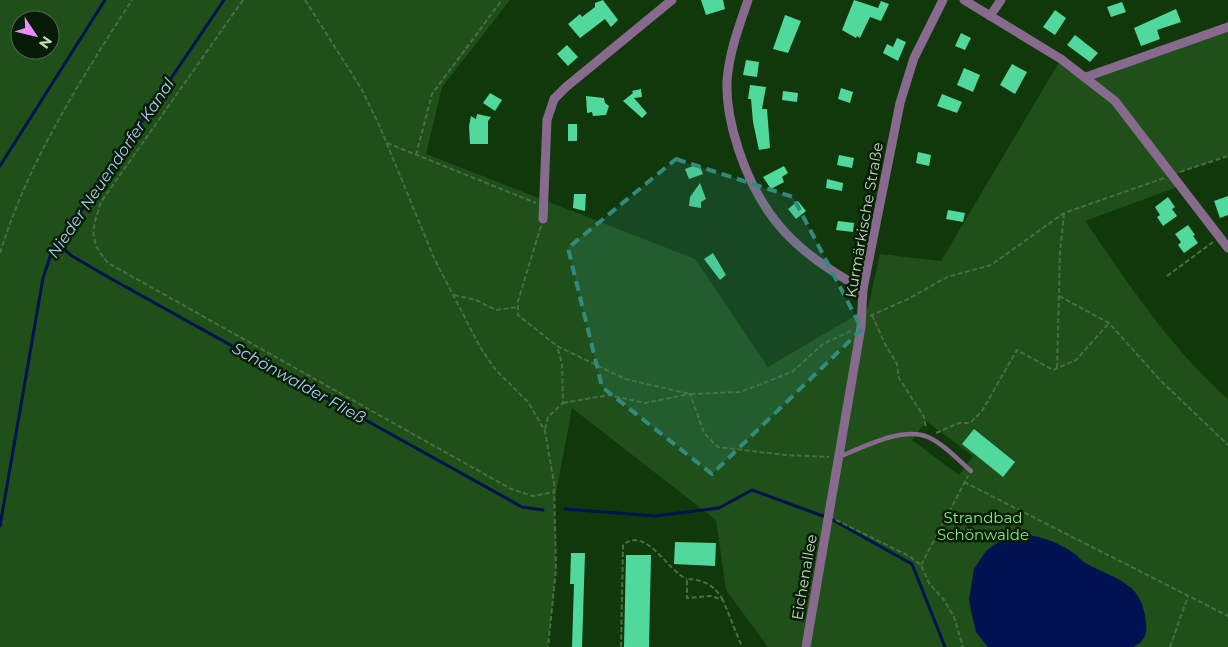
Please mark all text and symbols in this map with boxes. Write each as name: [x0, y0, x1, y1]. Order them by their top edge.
north arrow: [10, 10, 60, 60]
text: N: [35, 33, 56, 52]
water label: Nieder Neuendorfer Kanal: [44, 74, 179, 261]
street label: Kurmärkische Straße: [841, 141, 887, 299]
water label: Schönwalder Fließ: [229, 338, 369, 428]
park label: Strandbad Schönwalde: [937, 508, 1029, 544]
street label: Eichenallee: [787, 533, 821, 621]

